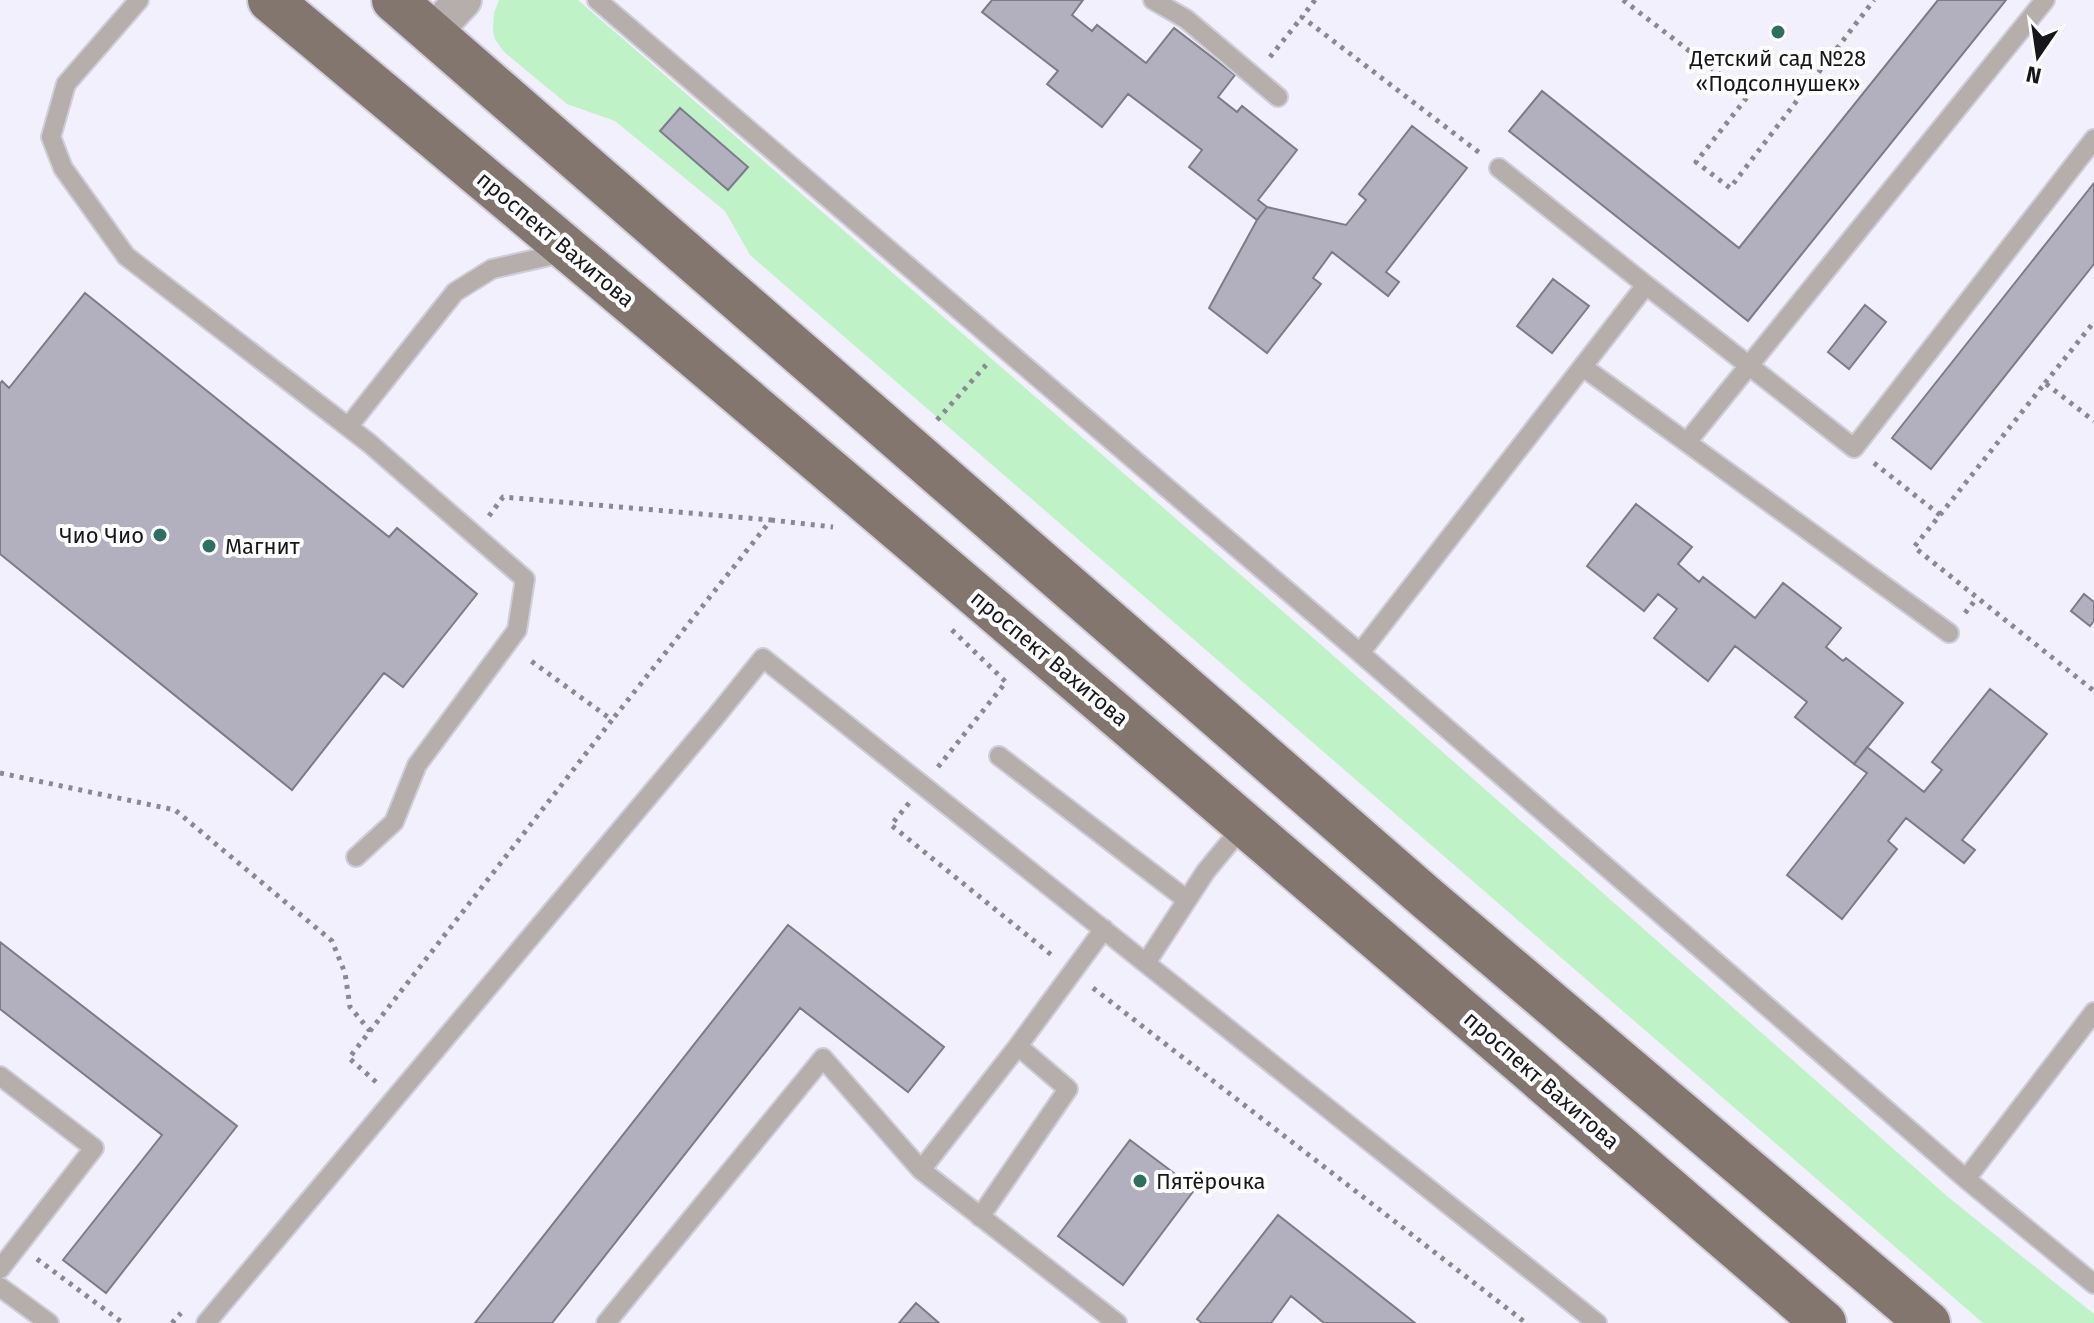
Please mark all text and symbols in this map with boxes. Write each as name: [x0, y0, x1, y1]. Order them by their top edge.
north arrow: [1998, 16, 2078, 96]
marker: Детский сад №28 «Подсолнушек»: [1769, 23, 1787, 41]
place label: Детский сад №28 «Подсолнушек»: [1689, 45, 1866, 97]
text: N: [2023, 60, 2044, 90]
street label: проспект Вахитова: [471, 166, 640, 313]
place label: Чио Чио: [59, 522, 144, 549]
marker: Чио Чио: [151, 526, 169, 544]
place label: Магнит: [225, 533, 300, 560]
marker: Магнит: [200, 537, 218, 555]
street label: проспект Вахитова: [965, 585, 1134, 732]
street label: проспект Вахитова: [1458, 1006, 1625, 1155]
place label: Пятёрочка: [1156, 1168, 1265, 1195]
marker: Пятёрочка: [1131, 1172, 1149, 1190]

